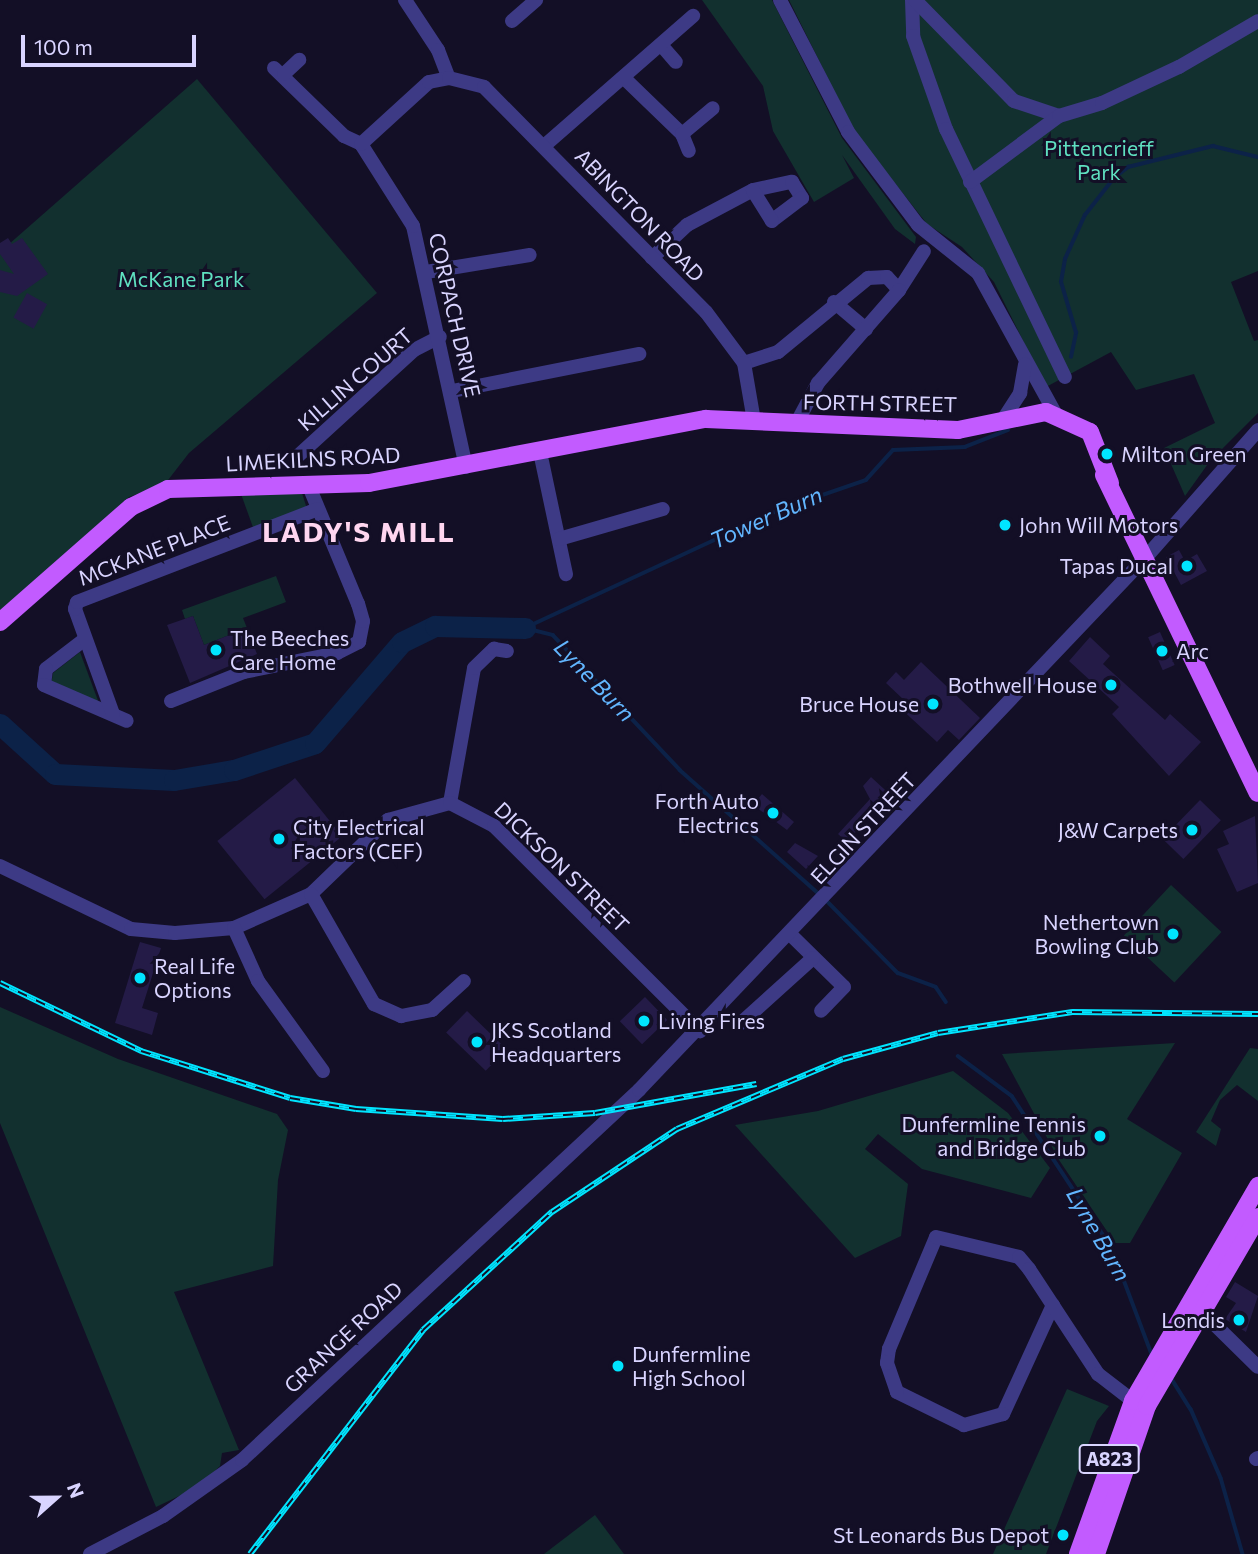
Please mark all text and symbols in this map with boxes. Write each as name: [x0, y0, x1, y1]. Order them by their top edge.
scale bar: [24, 21, 200, 65]
text: 100 m: [34, 34, 93, 59]
park label: Pittencrieff Park: [1044, 135, 1154, 185]
street label: ABINGTON ROAD: [570, 143, 710, 287]
street label: CORPACH DRIVE: [424, 230, 486, 400]
park label: McKane Park: [118, 266, 244, 292]
street label: KILLIN COURT: [292, 322, 418, 436]
street label: FORTH STREET: [803, 389, 957, 417]
place label: Milton Green: [1121, 441, 1247, 467]
street label: LIMEKILNS ROAD: [225, 442, 401, 476]
marker: Milton Green: [1099, 446, 1115, 462]
water label: Tower Burn: [706, 480, 826, 554]
street label: MCKANE PLACE: [74, 509, 234, 591]
place label: John Will Motors: [1019, 512, 1178, 538]
district label: LADY'S MILL: [264, 514, 454, 548]
marker: John Will Motors: [997, 517, 1013, 533]
place label: Tapas Ducal: [1059, 553, 1173, 579]
marker: Tapas Ducal: [1179, 558, 1195, 574]
place label: The Beeches Care Home: [230, 625, 349, 675]
water label: Lyne Burn: [549, 633, 641, 727]
place label: Arc: [1176, 638, 1209, 664]
marker: The Beeches Care Home: [208, 642, 224, 658]
marker: Arc: [1154, 643, 1170, 659]
place label: Bothwell House: [948, 672, 1097, 698]
marker: Bothwell House: [1103, 677, 1119, 693]
place label: Bruce House: [799, 691, 919, 717]
marker: Bruce House: [925, 696, 941, 712]
street label: ELGIN STREET: [805, 767, 921, 889]
place label: Forth Auto Electrics: [655, 788, 759, 838]
street label: DICKSON STREET: [490, 796, 634, 938]
marker: Forth Auto Electrics: [765, 805, 781, 821]
place label: City Electrical Factors (CEF): [293, 814, 425, 864]
place label: J&W Carpets: [1058, 817, 1178, 843]
marker: J&W Carpets: [1184, 822, 1200, 838]
marker: City Electrical Factors (CEF): [271, 831, 287, 847]
place label: Nethertown Bowling Club: [1034, 909, 1159, 959]
marker: Nethertown Bowling Club: [1165, 926, 1181, 942]
place label: Real Life Options: [154, 953, 235, 1003]
marker: Real Life Options: [132, 970, 148, 986]
place label: Living Fires: [658, 1008, 765, 1034]
marker: Living Fires: [636, 1013, 652, 1029]
place label: JKS Scotland Headquarters: [491, 1017, 621, 1067]
marker: JKS Scotland Headquarters: [469, 1034, 485, 1050]
place label: Dunfermline Tennis and Bridge Club: [901, 1111, 1086, 1161]
marker: Dunfermline Tennis and Bridge Club: [1092, 1128, 1108, 1144]
water label: Lyne Burn: [1061, 1182, 1137, 1286]
street label: GRANGE ROAD: [279, 1276, 407, 1398]
place label: Londis: [1161, 1307, 1225, 1333]
marker: Londis: [1231, 1312, 1247, 1328]
place label: Dunfermline High School: [632, 1341, 751, 1391]
marker: Dunfermline High School: [610, 1358, 626, 1374]
road number: A823: [1078, 1443, 1140, 1474]
north arrow: [21, 1463, 91, 1533]
text: N: [63, 1480, 89, 1501]
place label: St Leonards Bus Depot: [833, 1522, 1049, 1548]
marker: St Leonards Bus Depot: [1055, 1527, 1071, 1543]

